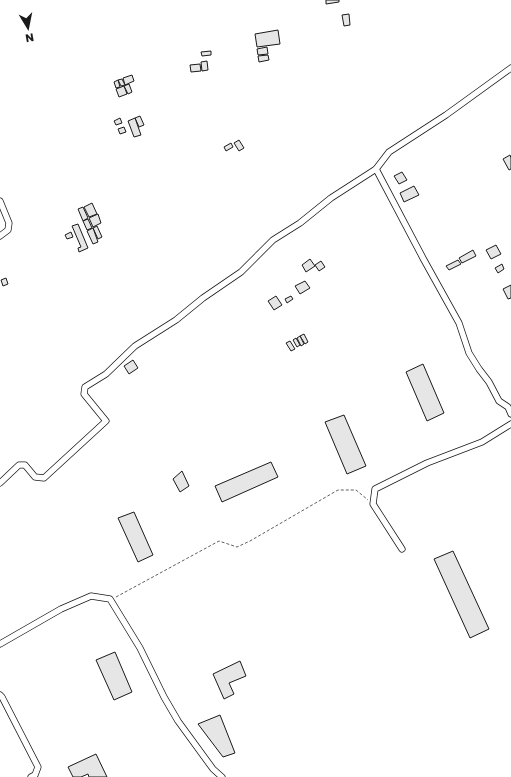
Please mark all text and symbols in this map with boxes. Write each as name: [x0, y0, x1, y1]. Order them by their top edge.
north arrow: [8, 8, 48, 48]
text: N: [24, 29, 35, 46]

